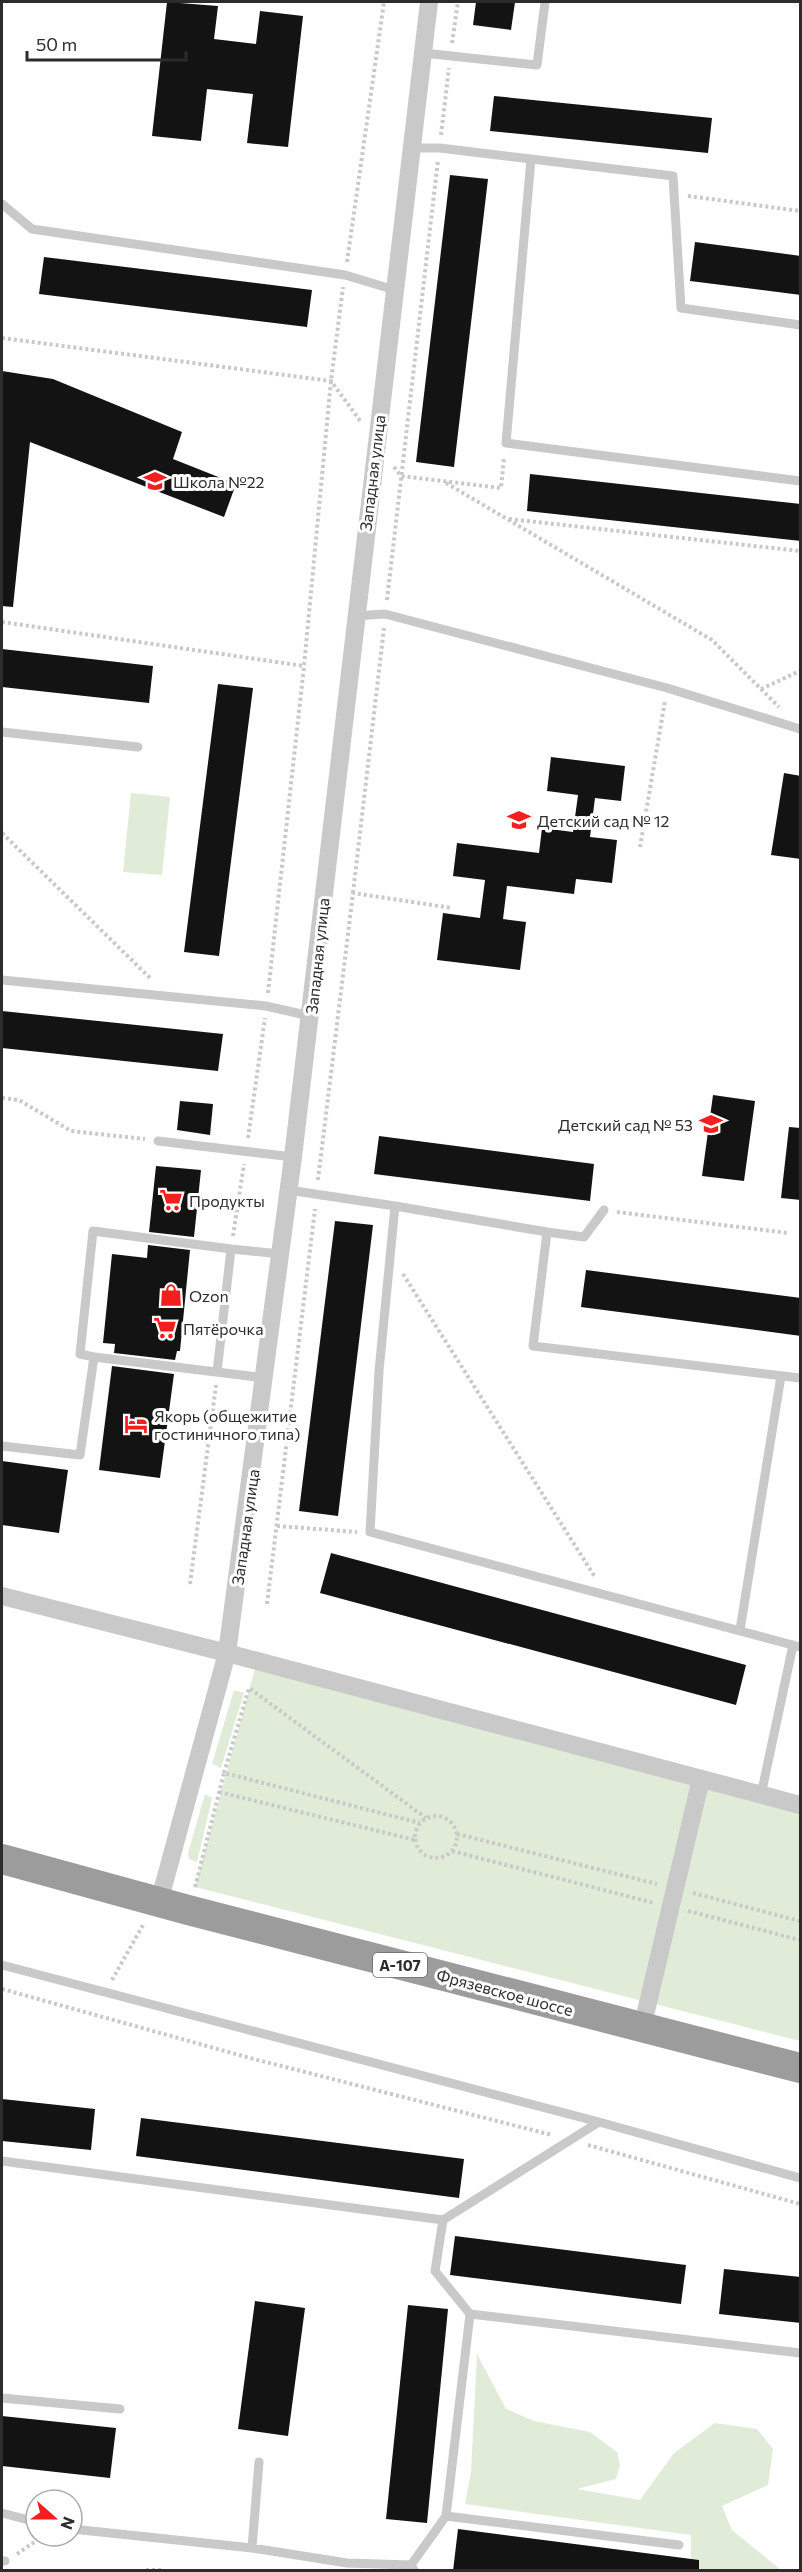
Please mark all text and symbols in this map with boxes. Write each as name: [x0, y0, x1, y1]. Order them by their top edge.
scale bar: [27, 24, 186, 62]
text: 50 m: [36, 33, 77, 55]
street label: Западная улица: [355, 414, 389, 532]
school or university icon: Школа №22: [142, 468, 168, 494]
place label: Школа №22: [173, 472, 265, 491]
school or university icon: Детский сад № 12: [506, 807, 532, 833]
place label: Детский сад № 12: [537, 811, 670, 830]
street label: Западная улица: [301, 897, 333, 1015]
school or university icon: Детский сад № 53: [698, 1111, 724, 1137]
place label: Детский сад № 53: [558, 1115, 693, 1134]
supermarket icon: Продукты: [158, 1187, 184, 1213]
place label: Продукты: [189, 1191, 265, 1210]
shop icon: Ozon: [158, 1282, 184, 1308]
place label: Ozon: [189, 1286, 229, 1305]
supermarket icon: Пятёрочка: [152, 1315, 178, 1341]
place label: Пятёрочка: [183, 1319, 263, 1338]
place label: Якорь (общежитие гостиничного типа): [154, 1406, 300, 1443]
hotel icon: Якорь (общежитие гостиничного типа): [123, 1411, 149, 1437]
street label: Западная улица: [227, 1468, 263, 1586]
road number: А-107: [373, 1953, 427, 1977]
street label: Фрязевское шоссе: [435, 1965, 575, 2019]
north arrow: [24, 2488, 84, 2548]
text: N: [57, 2515, 79, 2533]

